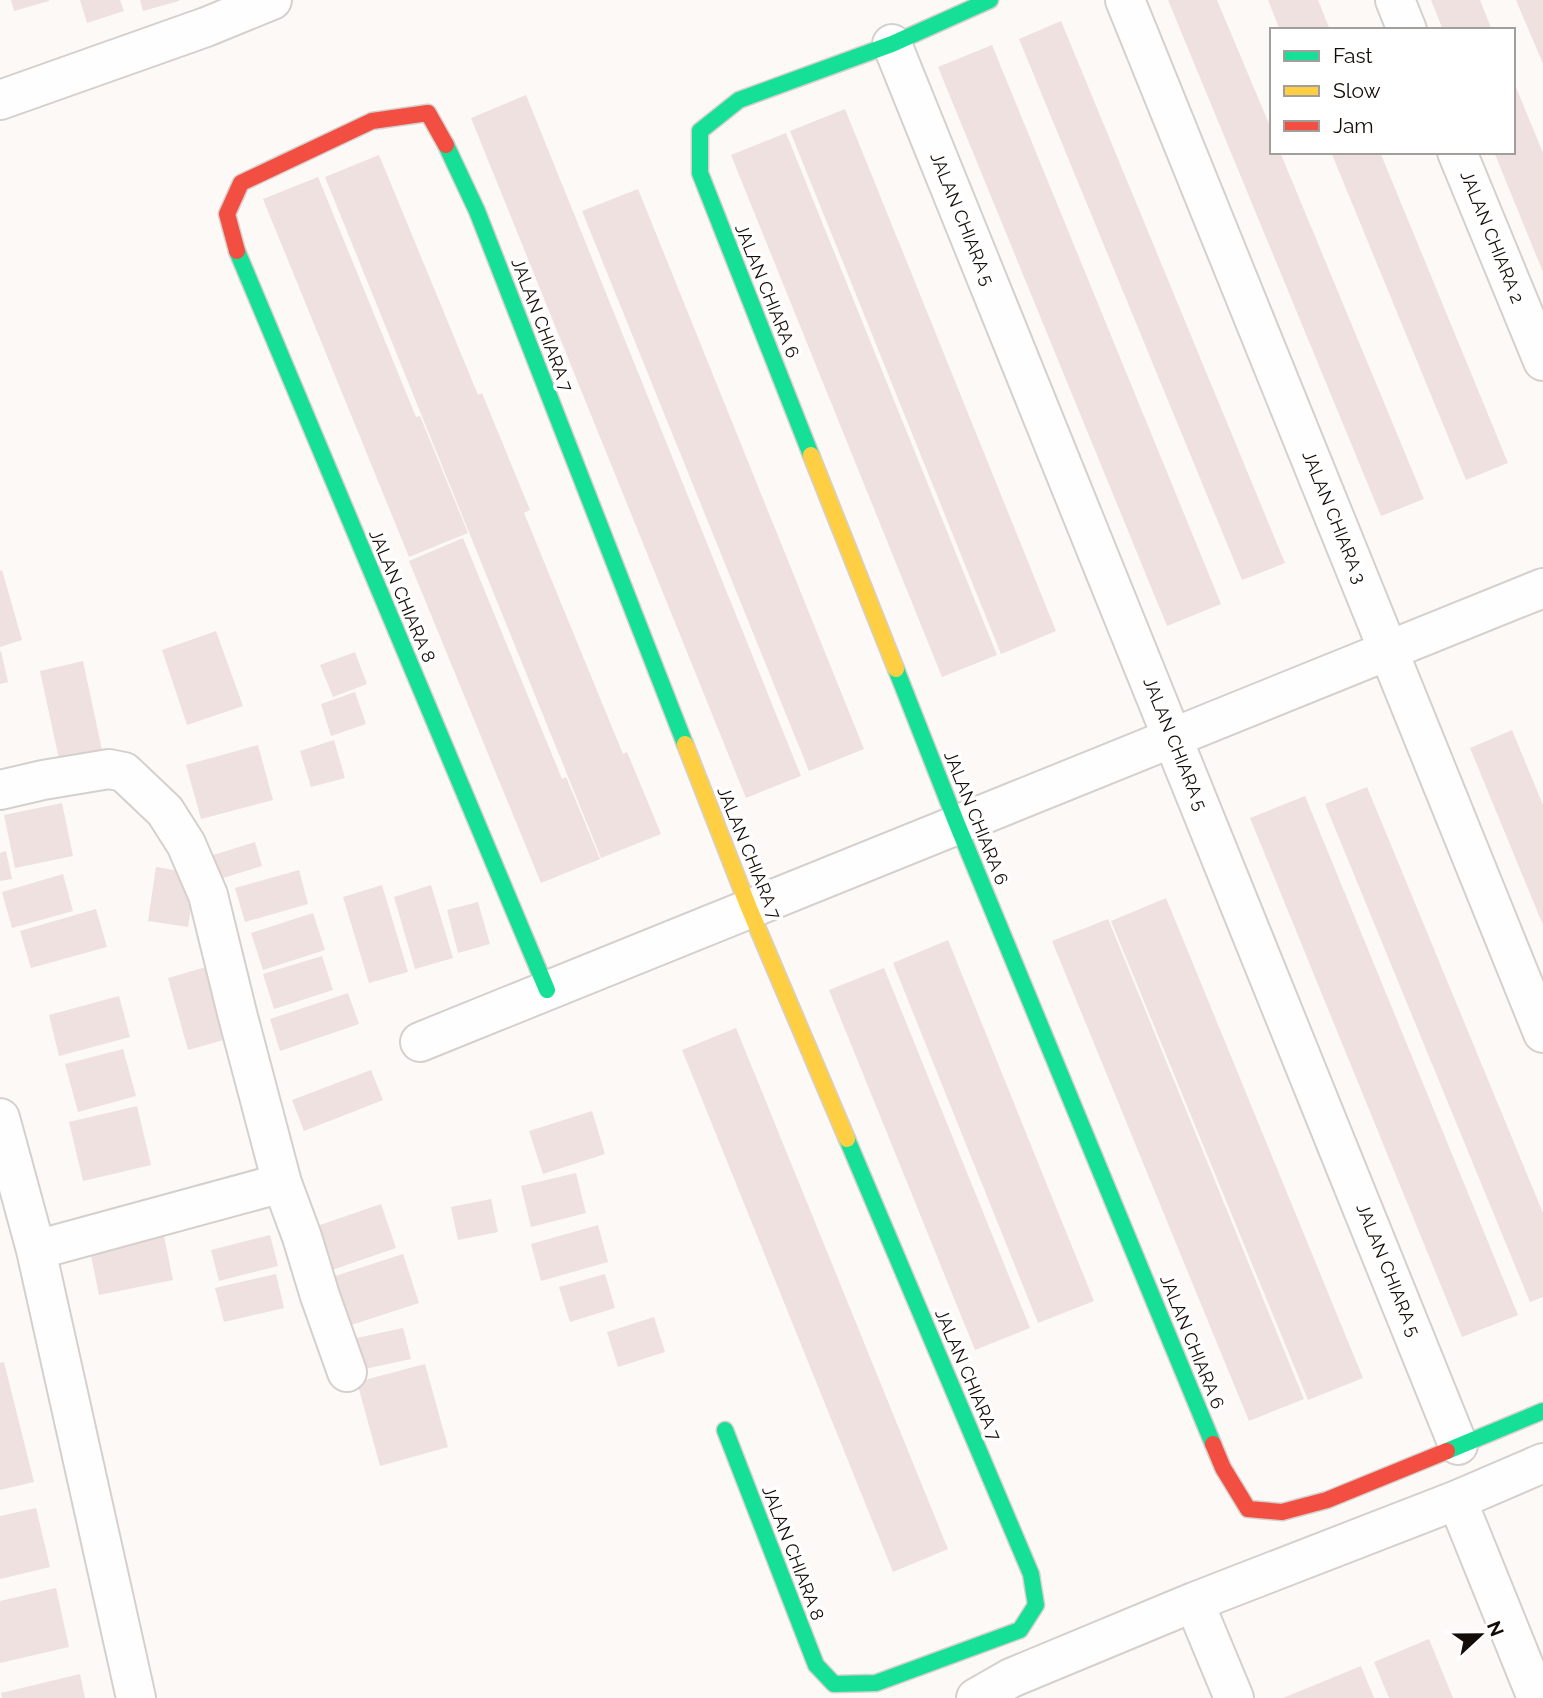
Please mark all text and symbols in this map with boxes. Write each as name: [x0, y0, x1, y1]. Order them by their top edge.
legend: [1270, 28, 1515, 154]
text: Fast: [1333, 43, 1373, 68]
text: Slow: [1333, 78, 1381, 103]
text: Jam: [1333, 113, 1374, 138]
street label: JALAN CHIARA 5: [926, 149, 999, 289]
street label: JALAN CHIARA 2: [1456, 167, 1529, 306]
street label: JALAN CHIARA 6: [731, 221, 804, 361]
street label: JALAN CHIARA 7: [507, 255, 578, 395]
street label: JALAN CHIARA 3: [1298, 447, 1371, 586]
street label: JALAN CHIARA 8: [365, 526, 440, 666]
street label: JALAN CHIARA 5: [1139, 674, 1212, 814]
street label: JALAN CHIARA 6: [940, 748, 1013, 888]
street label: JALAN CHIARA 7: [713, 783, 786, 923]
street label: JALAN CHIARA 5: [1352, 1200, 1425, 1340]
street label: JALAN CHIARA 6: [1156, 1272, 1229, 1412]
street label: JALAN CHIARA 7: [931, 1306, 1006, 1444]
street label: JALAN CHIARA 8: [758, 1483, 829, 1623]
north arrow: [1445, 1600, 1515, 1670]
text: N: [1483, 1618, 1509, 1639]

